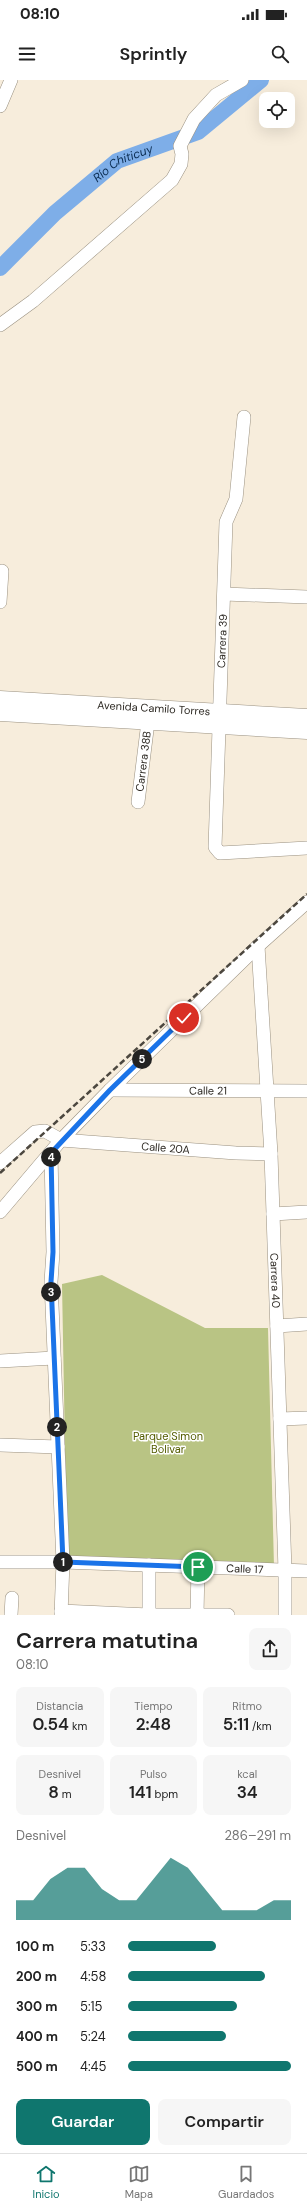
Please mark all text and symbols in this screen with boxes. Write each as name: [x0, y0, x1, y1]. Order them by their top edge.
text: 08:10: [20, 4, 60, 24]
text: Sprintly: [120, 42, 187, 66]
icon: menu: [16, 43, 38, 65]
icon: search: [269, 43, 291, 65]
map controls: [259, 92, 295, 128]
button: locate: [259, 92, 295, 128]
water label: Río Chiticuy: [90, 141, 156, 186]
street label: Carrera 39: [214, 614, 230, 668]
street label: Avenida Camilo Torres: [97, 698, 211, 718]
street label: Carrera 38B: [132, 730, 154, 792]
pin: [167, 1001, 201, 1035]
icon: check: [173, 1007, 195, 1029]
pin: 5: [132, 1049, 152, 1069]
text: 5: [139, 1052, 145, 1066]
street label: Calle 21: [189, 1083, 227, 1098]
street label: Calle 20A: [141, 1139, 190, 1157]
pin: 4: [41, 1147, 61, 1167]
text: 4: [47, 1150, 55, 1164]
street label: Carrera 40: [267, 1253, 283, 1308]
pin: 3: [41, 1282, 61, 1302]
text: 3: [48, 1285, 54, 1299]
pin: 2: [47, 1417, 67, 1437]
text: 2: [54, 1420, 60, 1434]
park label: Parque Simon Bolivar: [133, 1429, 203, 1456]
pin: [181, 1550, 215, 1584]
pin: 1: [53, 1552, 73, 1572]
text: 1: [61, 1555, 65, 1569]
icon: arrive: [187, 1556, 209, 1578]
street label: Calle 17: [226, 1561, 264, 1576]
text: Carrera matutina: [16, 1626, 198, 1655]
button: share: [249, 1628, 291, 1670]
text: 08:10: [16, 1656, 48, 1673]
text: Distancia: [36, 1699, 83, 1713]
text: Tiempo: [134, 1699, 173, 1713]
text: Ritmo: [232, 1699, 262, 1713]
text: 0.54: [32, 1713, 69, 1735]
text: 2:48: [136, 1713, 171, 1735]
text: 5:11: [223, 1713, 249, 1735]
text: km: [69, 1719, 87, 1733]
text: /km: [249, 1719, 272, 1733]
text: Desnivel: [39, 1767, 81, 1781]
text: Pulso: [140, 1767, 167, 1781]
text: kcal: [237, 1767, 257, 1781]
text: 8: [48, 1781, 59, 1803]
text: 141: [129, 1781, 152, 1803]
text: 34: [237, 1781, 258, 1803]
text: m: [59, 1787, 72, 1801]
text: bpm: [152, 1787, 178, 1801]
text: Desnivel: [16, 1827, 66, 1844]
text: 286–291 m: [225, 1827, 291, 1844]
text: 100 m: [16, 1938, 54, 1955]
text: 5:33: [80, 1938, 106, 1955]
text: 200 m: [16, 1968, 57, 1985]
text: 4:58: [80, 1968, 106, 1985]
text: 300 m: [16, 1998, 57, 2015]
text: 5:15: [80, 1998, 103, 2015]
text: 400 m: [16, 2028, 58, 2045]
text: 5:24: [80, 2028, 106, 2045]
text: 500 m: [16, 2058, 58, 2075]
text: 4:45: [80, 2058, 106, 2075]
button: Guardar: [16, 2099, 150, 2145]
button: Compartir: [158, 2099, 291, 2145]
tab: Inicio: [33, 2163, 60, 2201]
tab: Mapa: [125, 2163, 153, 2201]
tab: Guardados: [218, 2163, 274, 2201]

